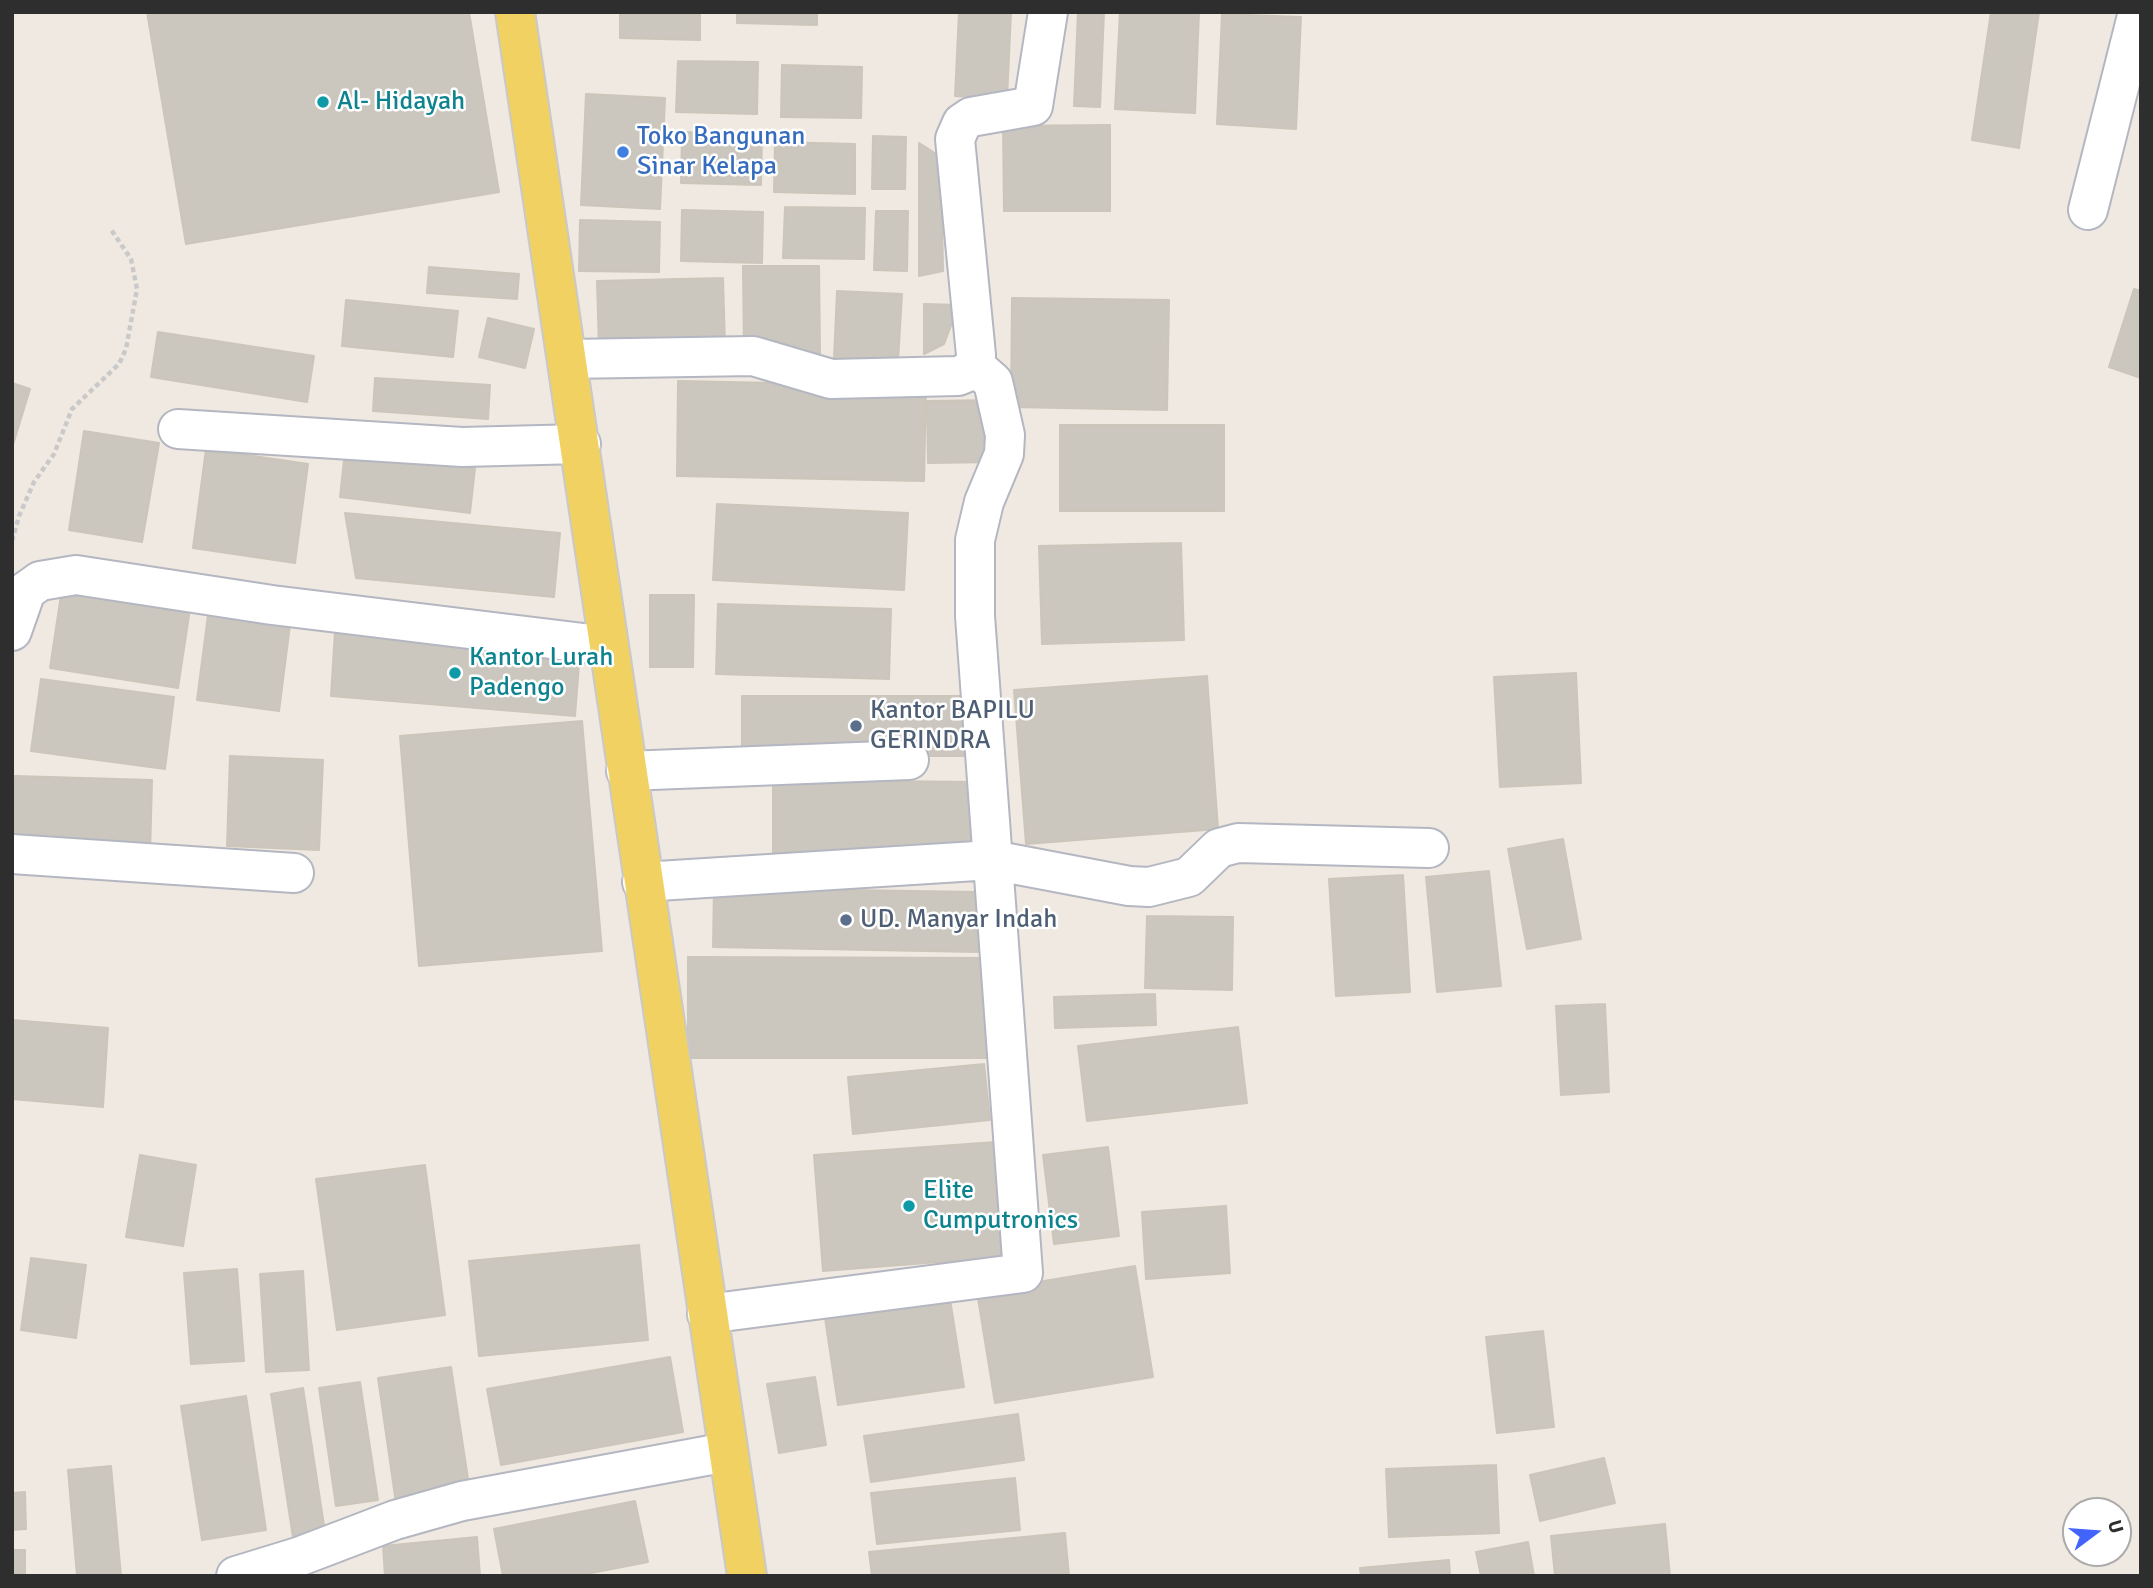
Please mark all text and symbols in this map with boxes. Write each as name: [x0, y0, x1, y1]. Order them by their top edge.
place label: Al- Hidayah: [337, 86, 465, 118]
marker: Al- Hidayah: [315, 94, 331, 110]
place label: Toko Bangunan Sinar Kelapa: [637, 121, 806, 182]
marker: Toko Bangunan Sinar Kelapa: [615, 144, 631, 160]
place label: Kantor Lurah Padengo: [469, 642, 613, 704]
marker: Kantor Lurah Padengo: [447, 665, 463, 681]
place label: Kantor BAPILU GERINDRA: [870, 695, 1035, 756]
marker: Kantor BAPILU GERINDRA: [848, 718, 864, 734]
place label: UD. Manyar Indah: [860, 904, 1057, 936]
marker: UD. Manyar Indah: [838, 912, 854, 928]
place label: Elite Cumputronics: [923, 1175, 1078, 1236]
marker: Elite Cumputronics: [901, 1198, 917, 1214]
north arrow: [2062, 1497, 2132, 1567]
text: U: [2102, 1517, 2129, 1536]

